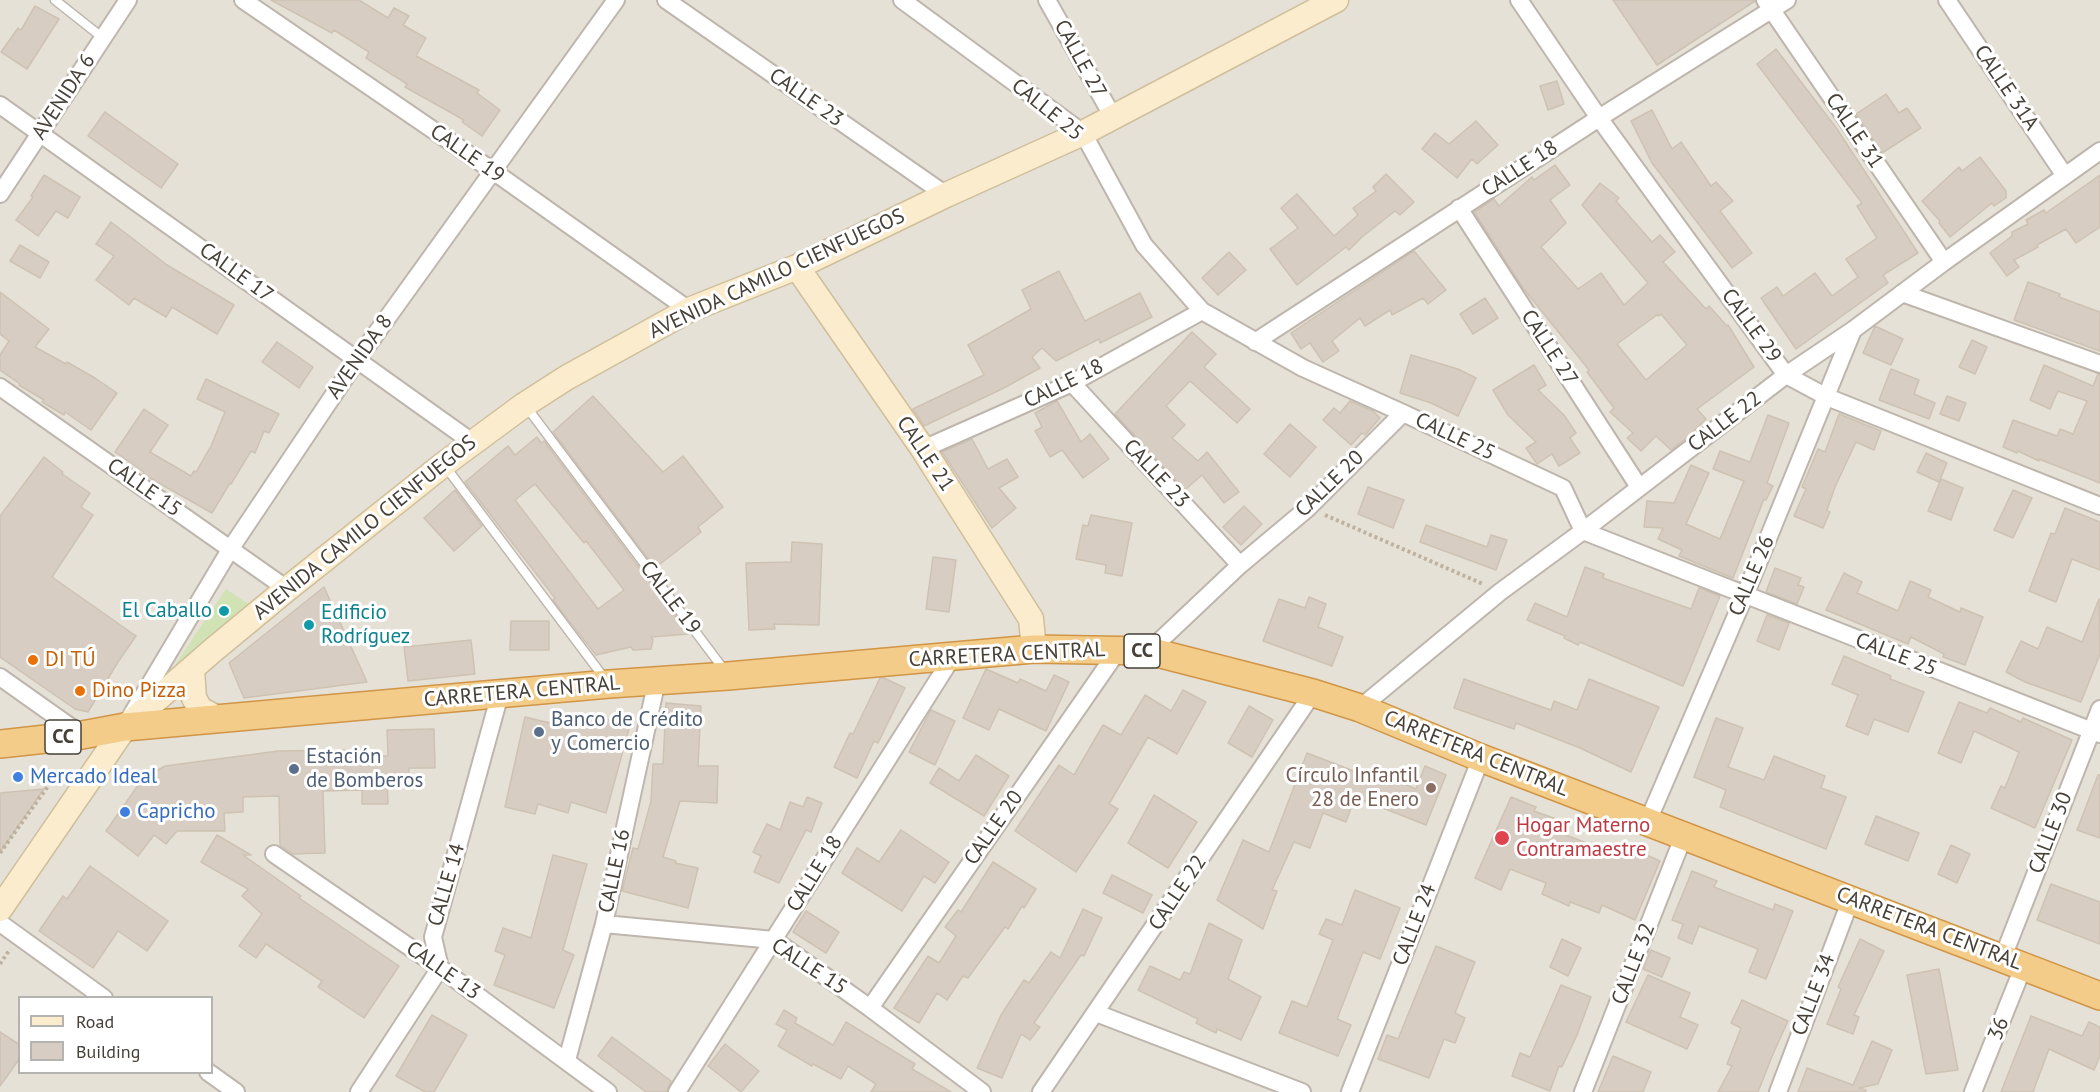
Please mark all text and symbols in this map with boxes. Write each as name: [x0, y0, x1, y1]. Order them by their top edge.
street label: CALLE 27: [1048, 16, 1112, 102]
street label: CALLE 31A: [1968, 41, 2044, 135]
street label: AVENIDA 6: [27, 49, 101, 145]
street label: CALLE 23: [764, 63, 848, 133]
street label: CALLE 25: [1006, 73, 1088, 147]
street label: CALLE 31: [1820, 89, 1888, 173]
street label: CALLE 19: [425, 119, 509, 189]
street label: CALLE 18: [1477, 135, 1563, 203]
street label: AVENIDA CAMILO CIENFUEGOS: [645, 204, 909, 344]
street label: CALLE 17: [194, 238, 278, 308]
street label: CALLE 29: [1716, 284, 1786, 368]
street label: CALLE 27: [1515, 305, 1583, 391]
street label: AVENIDA 8: [322, 310, 398, 404]
street label: CALLE 18: [1020, 354, 1108, 414]
street label: CALLE 22: [1683, 386, 1767, 458]
street label: CALLE 25: [1411, 408, 1499, 466]
street label: CALLE 21: [891, 412, 959, 496]
street label: AVENIDA CAMILO CIENFUEGOS: [249, 430, 481, 626]
street label: CALLE 23: [1118, 434, 1194, 514]
street label: CALLE 20: [1291, 445, 1369, 523]
street label: CALLE 15: [102, 453, 186, 523]
street label: CALLE 26: [1724, 532, 1780, 620]
street label: CALLE 19: [634, 556, 706, 640]
place label: El Caballo: [122, 598, 212, 624]
place label: Edificio Rodríguez: [321, 600, 410, 650]
marker: El Caballo: [217, 604, 231, 618]
marker: Edificio Rodríguez: [302, 618, 316, 632]
street label: CALLE 25: [1852, 628, 1940, 682]
road number: CC: [1124, 634, 1160, 668]
street label: CARRETERA CENTRAL: [908, 637, 1106, 673]
place label: DI TÚ: [45, 647, 96, 673]
marker: DI TÚ: [26, 653, 40, 667]
street label: CARRETERA CENTRAL: [423, 671, 621, 713]
place label: Dino Pizza: [92, 678, 186, 704]
marker: Dino Pizza: [73, 684, 87, 698]
street label: CARRETERA CENTRAL: [1380, 705, 1572, 803]
place label: Banco de Crédito y Comercio: [551, 707, 703, 757]
road number: CC: [45, 720, 81, 754]
marker: Banco de Crédito y Comercio: [532, 725, 546, 739]
place label: Estación de Bomberos: [306, 744, 423, 794]
marker: Estación de Bomberos: [287, 762, 301, 776]
place label: Círculo Infantil 28 de Enero: [1285, 763, 1419, 813]
place label: Mercado Ideal: [30, 764, 157, 790]
marker: Mercado Ideal: [11, 770, 25, 784]
marker: Círculo Infantil 28 de Enero: [1424, 781, 1438, 795]
street label: CALLE 20: [959, 786, 1029, 870]
street label: CALLE 30: [2024, 789, 2078, 877]
place label: Capricho: [137, 799, 215, 825]
marker: Capricho: [118, 805, 132, 819]
place label: Hogar Materno Contramaestre: [1516, 813, 1650, 863]
street label: CALLE 16: [594, 827, 636, 915]
marker: Hogar Materno Contramaestre: [1493, 829, 1511, 847]
street label: CALLE 18: [782, 831, 848, 917]
street label: CALLE 14: [423, 841, 471, 929]
street label: CALLE 22: [1144, 851, 1212, 935]
street label: CALLE 24: [1388, 881, 1442, 969]
street label: CARRETERA CENTRAL: [1833, 882, 2025, 976]
street label: CALLE 32: [1607, 920, 1661, 1008]
street label: CALLE 15: [766, 933, 852, 1001]
street label: CALLE 13: [401, 936, 485, 1006]
street label: CALLE 34: [1787, 951, 1841, 1039]
legend: [18, 996, 213, 1074]
text: Road: [76, 1010, 114, 1033]
street label: 36: [1983, 1014, 2015, 1044]
text: Building: [76, 1040, 140, 1063]

